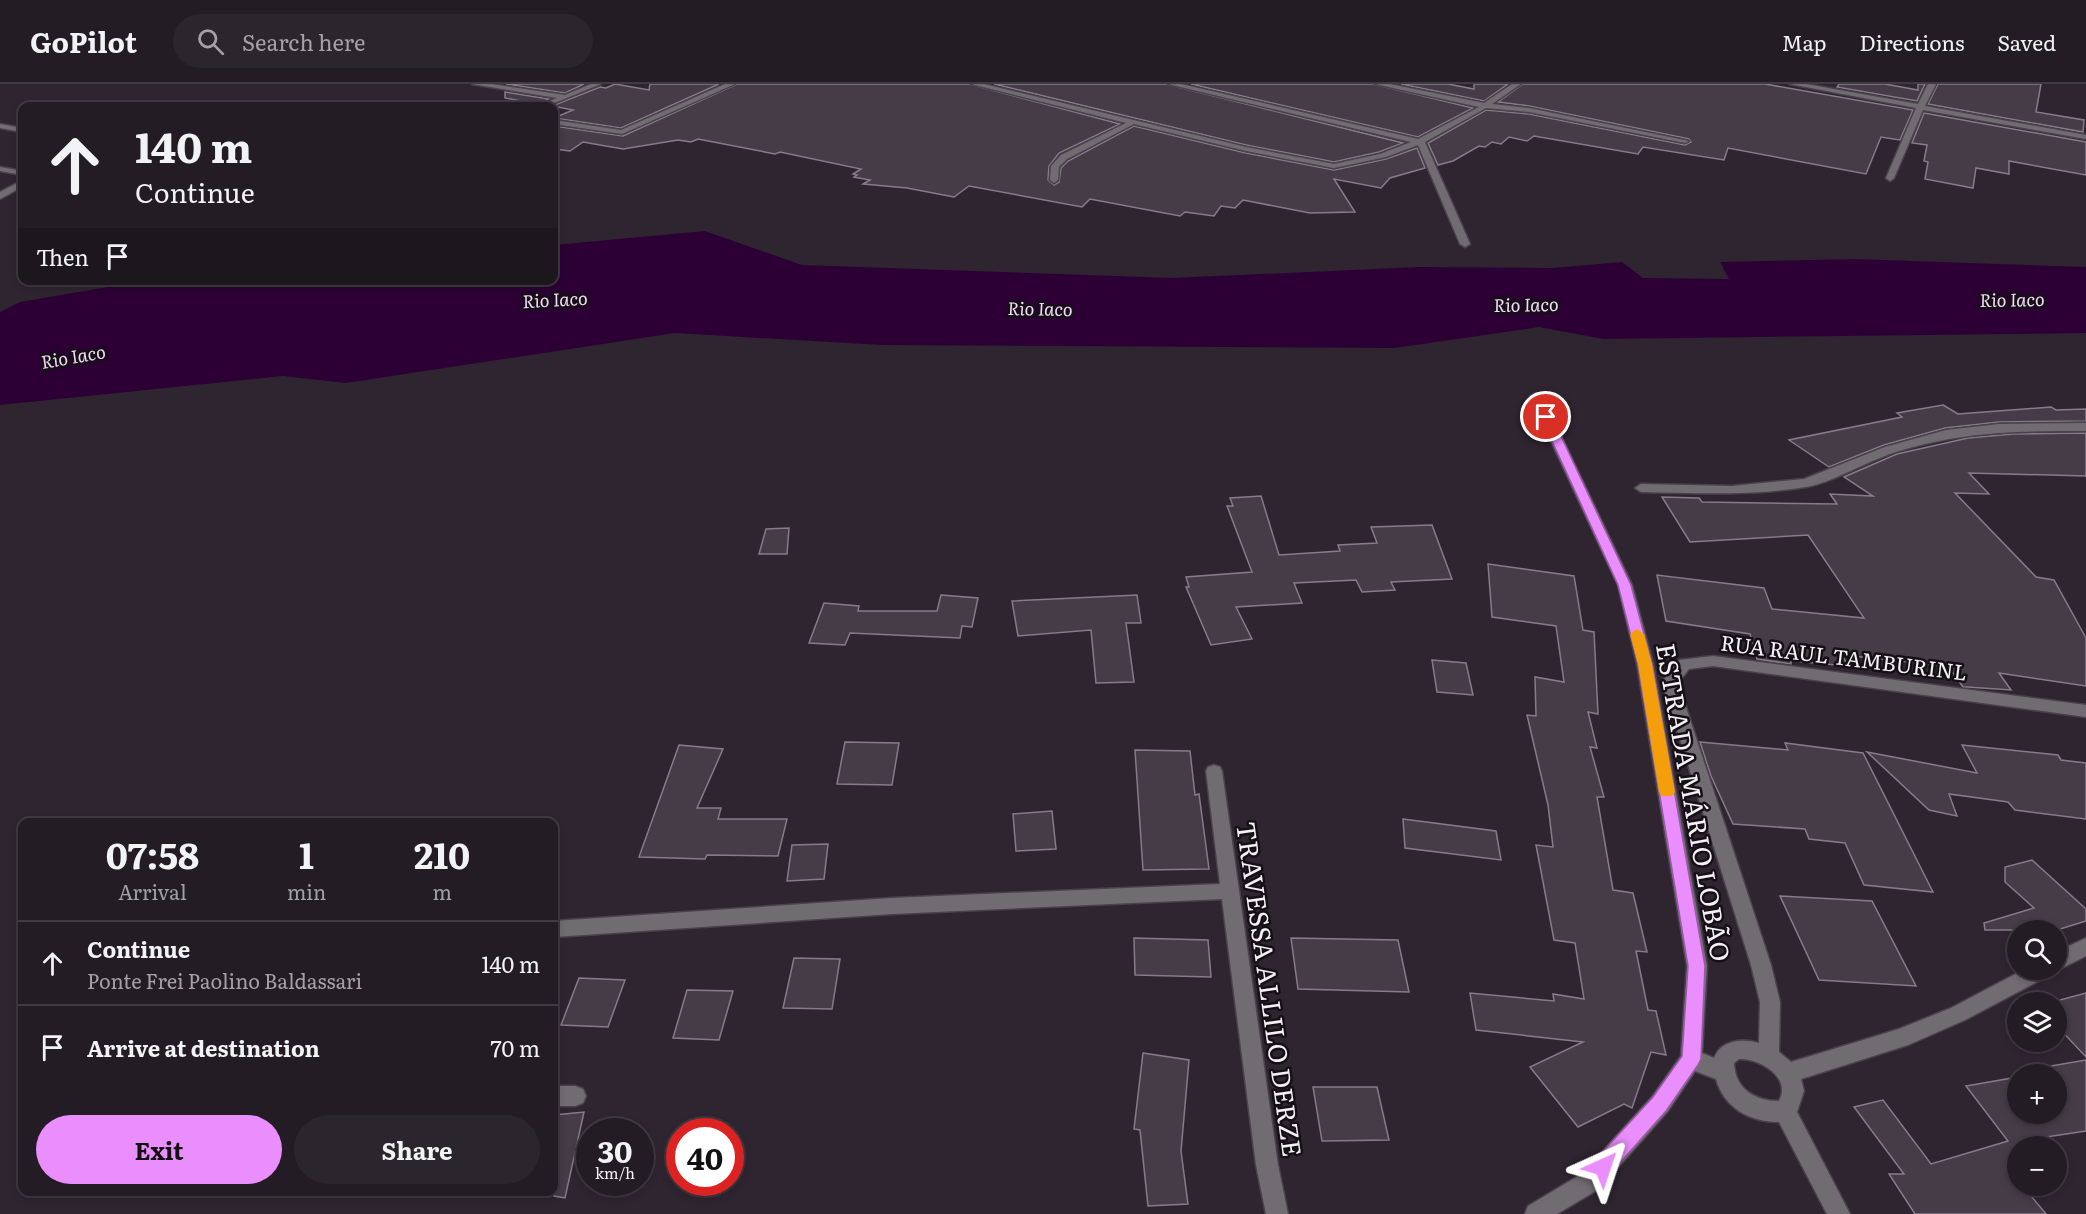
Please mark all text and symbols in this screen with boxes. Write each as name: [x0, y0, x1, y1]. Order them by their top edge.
search box: [173, 14, 593, 68]
text: GoPilot: [30, 20, 137, 62]
icon: search: [194, 25, 227, 58]
text: Search here: [242, 25, 365, 58]
text: Map: [1782, 26, 1827, 57]
text: Directions: [1860, 26, 1965, 57]
text: Saved: [1998, 26, 2056, 57]
text: 140 m: [135, 114, 252, 176]
icon: ahead: [36, 126, 114, 204]
text: Continue: [135, 171, 255, 211]
text: Then: [36, 240, 89, 273]
icon: arrive: [101, 240, 134, 273]
water label: Rio Iaco: [522, 284, 588, 314]
water label: Rio Iaco: [1979, 285, 2045, 313]
water label: Rio Iaco: [1493, 290, 1559, 318]
water label: Rio Iaco: [1007, 294, 1073, 322]
water label: Rio Iaco: [39, 337, 107, 375]
pin: [1520, 391, 1571, 442]
icon: arrive: [1529, 400, 1562, 433]
street label: RUA RAUL TAMBURINL: [1719, 625, 1969, 687]
street label: ESTRADA MÁRIO LOBÃO: [1648, 640, 1742, 964]
street label: TRAVESSA ALLILO DERZE: [1228, 819, 1314, 1159]
text: 07:58: [106, 827, 199, 880]
text: 1: [299, 827, 314, 880]
text: 210: [414, 827, 470, 880]
text: Arrival: [118, 876, 187, 906]
text: min: [287, 876, 326, 906]
text: m: [432, 876, 452, 906]
map controls: [2007, 920, 2067, 1196]
button: search: [2007, 920, 2067, 980]
text: Continue: [87, 932, 190, 965]
icon: ahead: [36, 947, 69, 980]
text: 140 m: [481, 947, 540, 980]
text: Ponte Frei Paolino Baldassari: [87, 965, 362, 995]
button: layers: [2007, 992, 2067, 1052]
icon: arrive: [36, 1031, 69, 1064]
text: Arrive at destination: [87, 1031, 320, 1064]
text: 70 m: [490, 1031, 540, 1064]
button: +: [2007, 1064, 2067, 1124]
button: Exit: [36, 1115, 282, 1184]
button: Share: [294, 1115, 540, 1184]
speed limit sign: 40: [666, 1118, 744, 1196]
text: 30: [597, 1128, 633, 1172]
position arrow: [1571, 1135, 1635, 1199]
button: −: [2007, 1136, 2067, 1196]
text: km/h: [595, 1161, 635, 1184]

